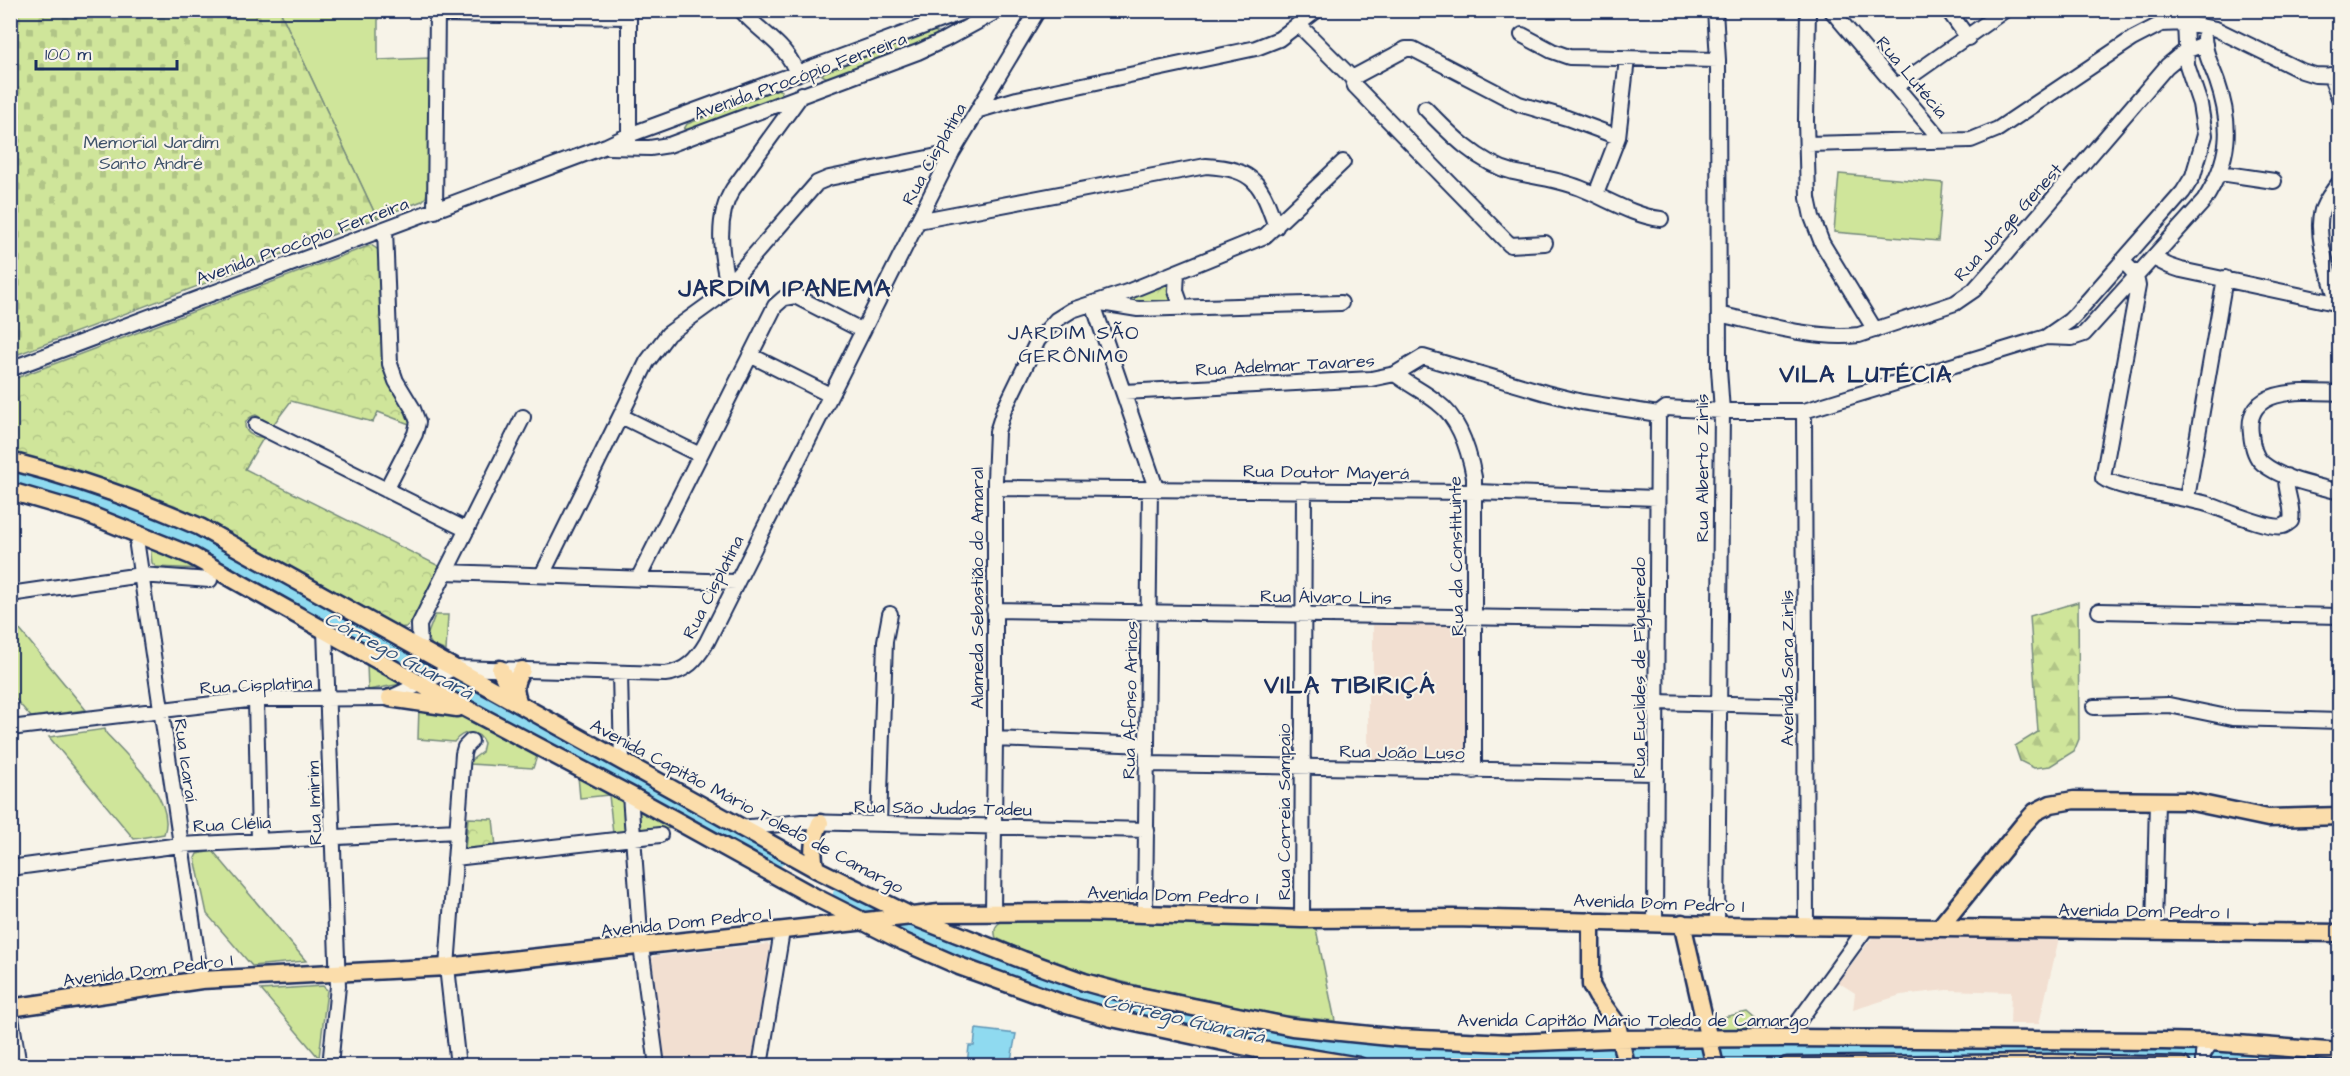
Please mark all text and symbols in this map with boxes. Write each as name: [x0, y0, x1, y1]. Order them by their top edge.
street label: Avenida Procópio Ferreira: [690, 26, 910, 127]
street label: Rua Lutécia: [1870, 31, 1953, 124]
scale bar: [36, 33, 177, 71]
text: 100 m: [45, 42, 91, 67]
street label: Rua Cisplatina: [896, 99, 973, 210]
park label: Memorial Jardim Santo André: [83, 130, 219, 176]
street label: Rua Jorge Genest: [1948, 157, 2070, 288]
street label: Avenida Procópio Ferreira: [192, 191, 412, 292]
district label: JARDIM IPANEMA: [677, 272, 892, 306]
district label: JARDIM SÃO GERÔNIMO: [1008, 319, 1140, 370]
street label: Rua Adelmar Tavares: [1195, 348, 1375, 383]
district label: VILA LUTÉCIA: [1778, 358, 1953, 392]
street label: Rua Alberto Zirlis: [1690, 394, 1715, 542]
street label: Rua Doutor Mayerá: [1242, 459, 1409, 487]
street label: Alameda Sebastião do Amaral: [965, 467, 990, 709]
street label: Rua da Constituinte: [1443, 476, 1470, 636]
street label: Rua Cisplatina: [677, 531, 750, 643]
street label: Rua Euclides de Figueiredo: [1627, 557, 1653, 779]
street label: Rua Álvaro Lins: [1260, 584, 1392, 611]
street label: Avenida Sara Zirlis: [1775, 590, 1800, 746]
water label: Córrego Guarará: [319, 605, 478, 708]
street label: Rua Afonso Arinos: [1117, 621, 1144, 779]
district label: VILA TIBIRIÇÁ: [1263, 669, 1436, 703]
street label: Rua Cisplatina: [199, 670, 313, 701]
street label: Avenida Capitão Mário Toledo de Camargo: [585, 713, 908, 901]
street label: Rua Icaraí: [167, 717, 204, 803]
street label: Rua Correia Sampaio: [1272, 724, 1297, 900]
street label: Rua João Luso: [1339, 739, 1465, 766]
street label: Rua Imirim: [301, 760, 328, 846]
street label: Rua São Judas Tadeu: [854, 794, 1032, 823]
street label: Rua Clélia: [192, 810, 272, 839]
street label: Avenida Dom Pedro I: [1087, 880, 1259, 911]
street label: Avenida Dom Pedro I: [1573, 888, 1745, 919]
street label: Avenida Dom Pedro I: [2058, 898, 2230, 925]
street label: Avenida Dom Pedro I: [600, 901, 773, 944]
street label: Avenida Dom Pedro I: [61, 948, 235, 993]
water label: Córrego Guarará: [1100, 987, 1268, 1052]
street label: Avenida Capitão Mário Toledo de Camargo: [1457, 1008, 1809, 1034]

